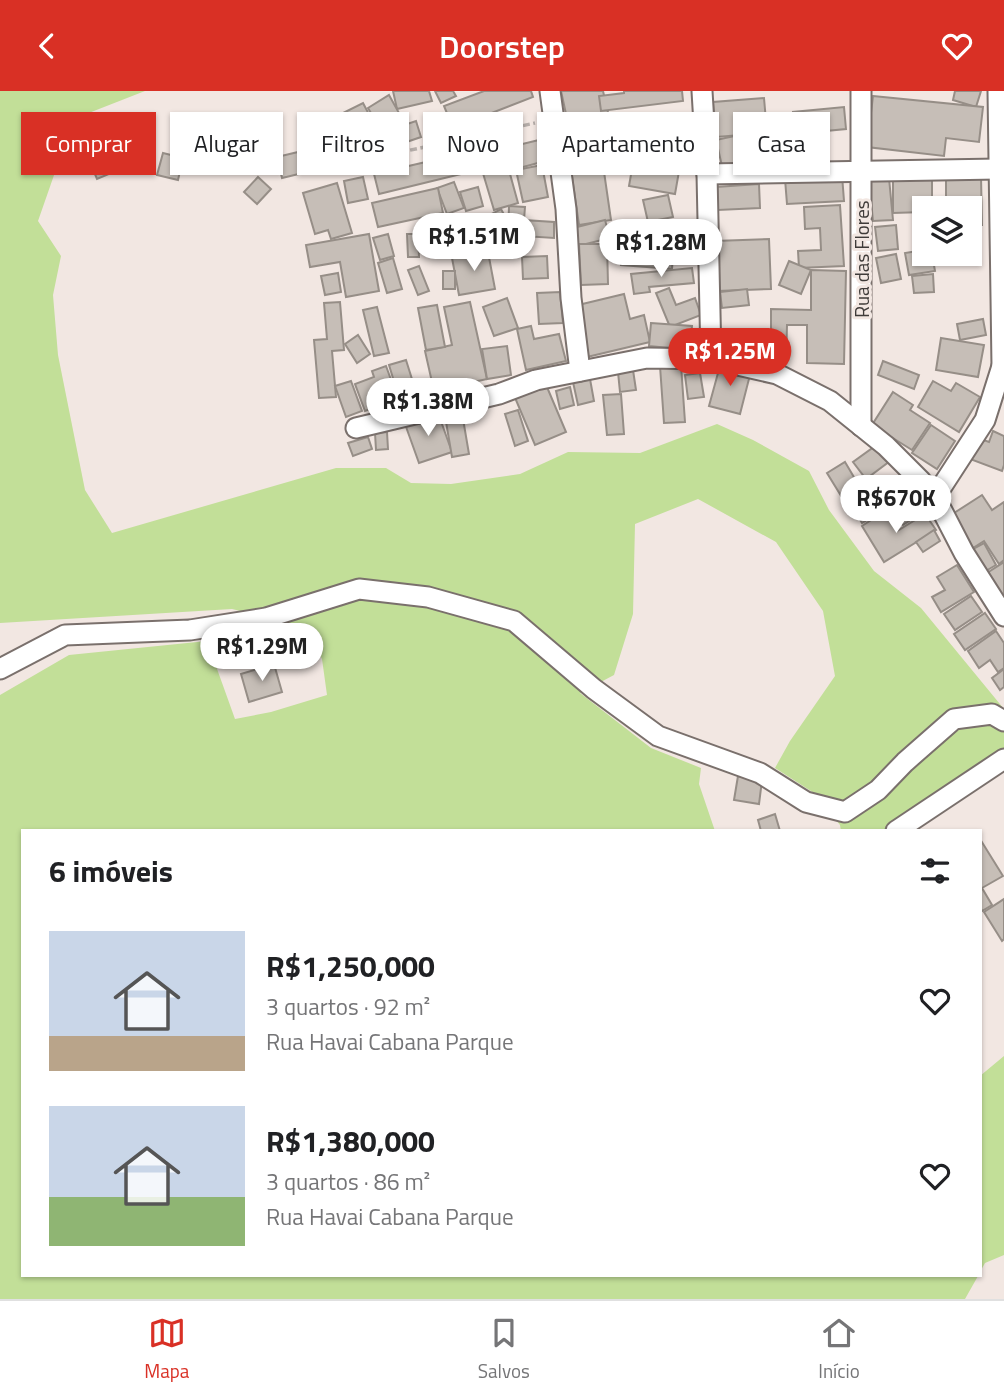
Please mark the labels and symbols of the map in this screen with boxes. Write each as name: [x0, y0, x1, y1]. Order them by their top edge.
street label: Rua das Flores: [847, 200, 876, 318]
pin: R$1.51M: [409, 213, 539, 273]
pin: R$1.28M: [596, 219, 726, 279]
pin: R$1.25M: [665, 329, 795, 388]
pin: R$1.38M: [363, 379, 493, 438]
pin: R$670K: [839, 475, 953, 535]
pin: R$1.29M: [197, 623, 327, 683]

